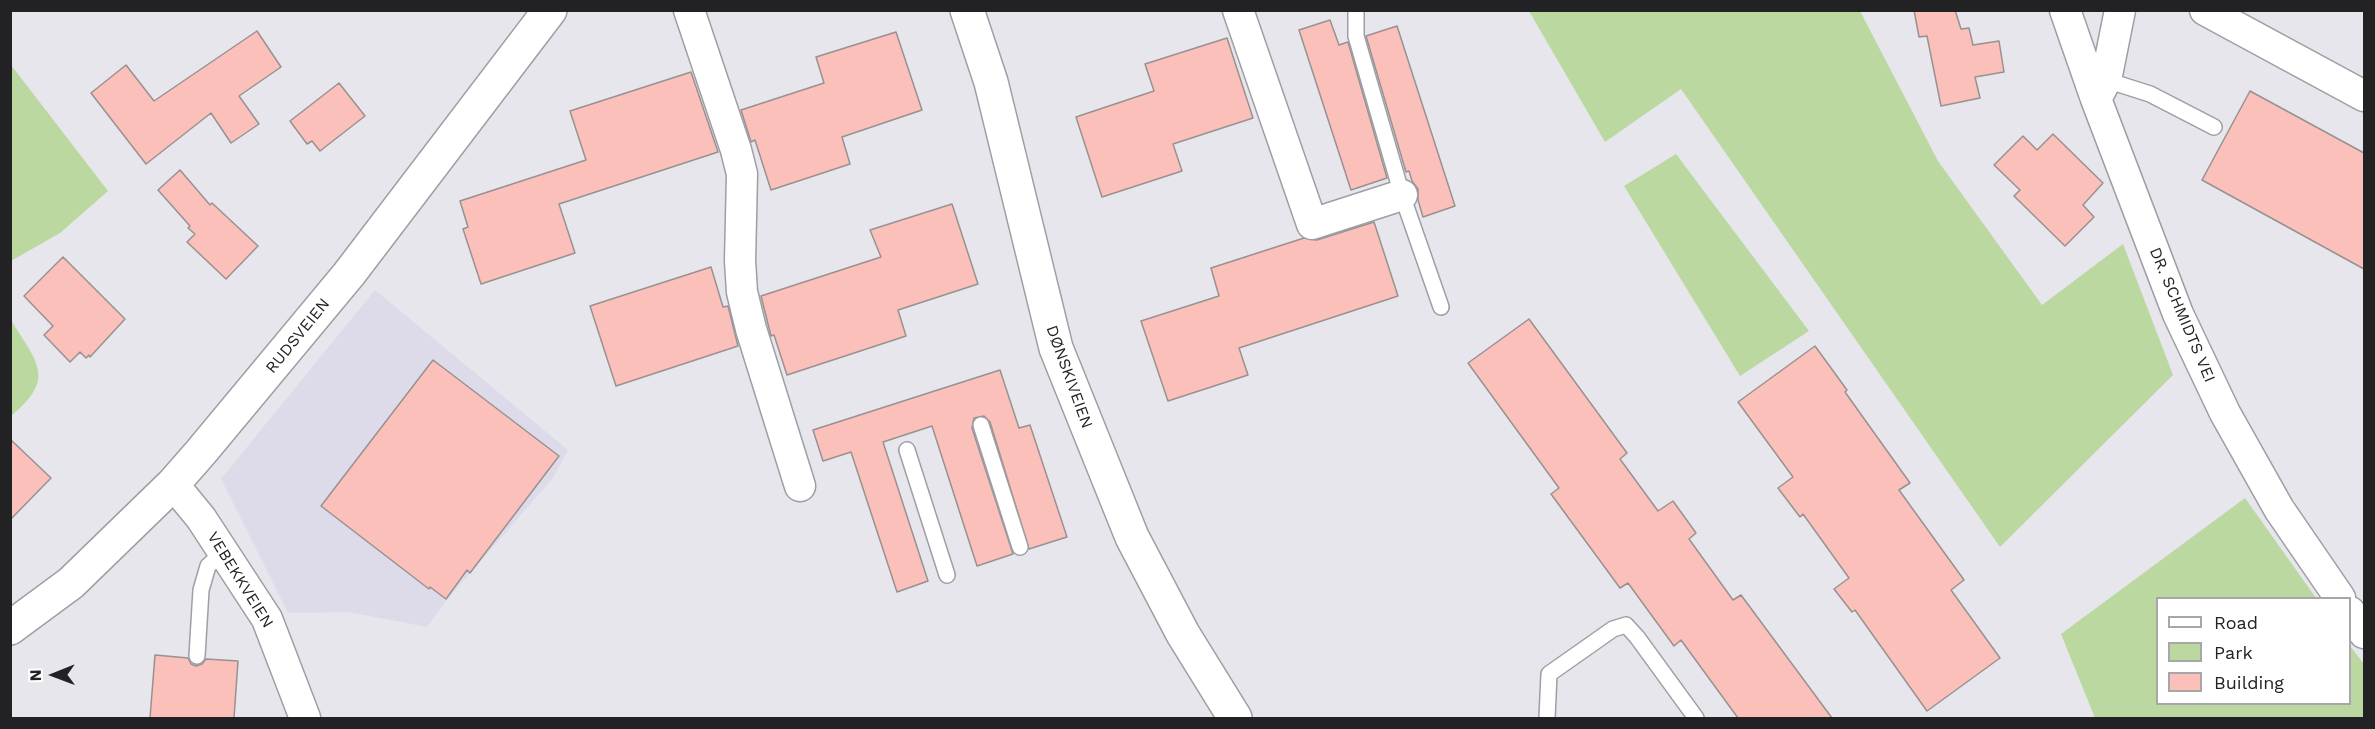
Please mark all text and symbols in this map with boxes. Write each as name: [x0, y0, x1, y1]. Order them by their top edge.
street label: DR. SCHMIDTS VEI: [2145, 245, 2219, 385]
street label: RUDSVEIEN: [262, 295, 334, 377]
street label: DØNSKIVEIEN: [1042, 323, 1096, 431]
street label: VEBEKKVEIEN: [203, 528, 277, 632]
legend: [2156, 597, 2351, 705]
text: Road: [2214, 612, 2258, 633]
text: Park: [2214, 642, 2253, 663]
north arrow: [24, 645, 84, 705]
text: N: [26, 669, 45, 681]
text: Building: [2214, 672, 2284, 693]

